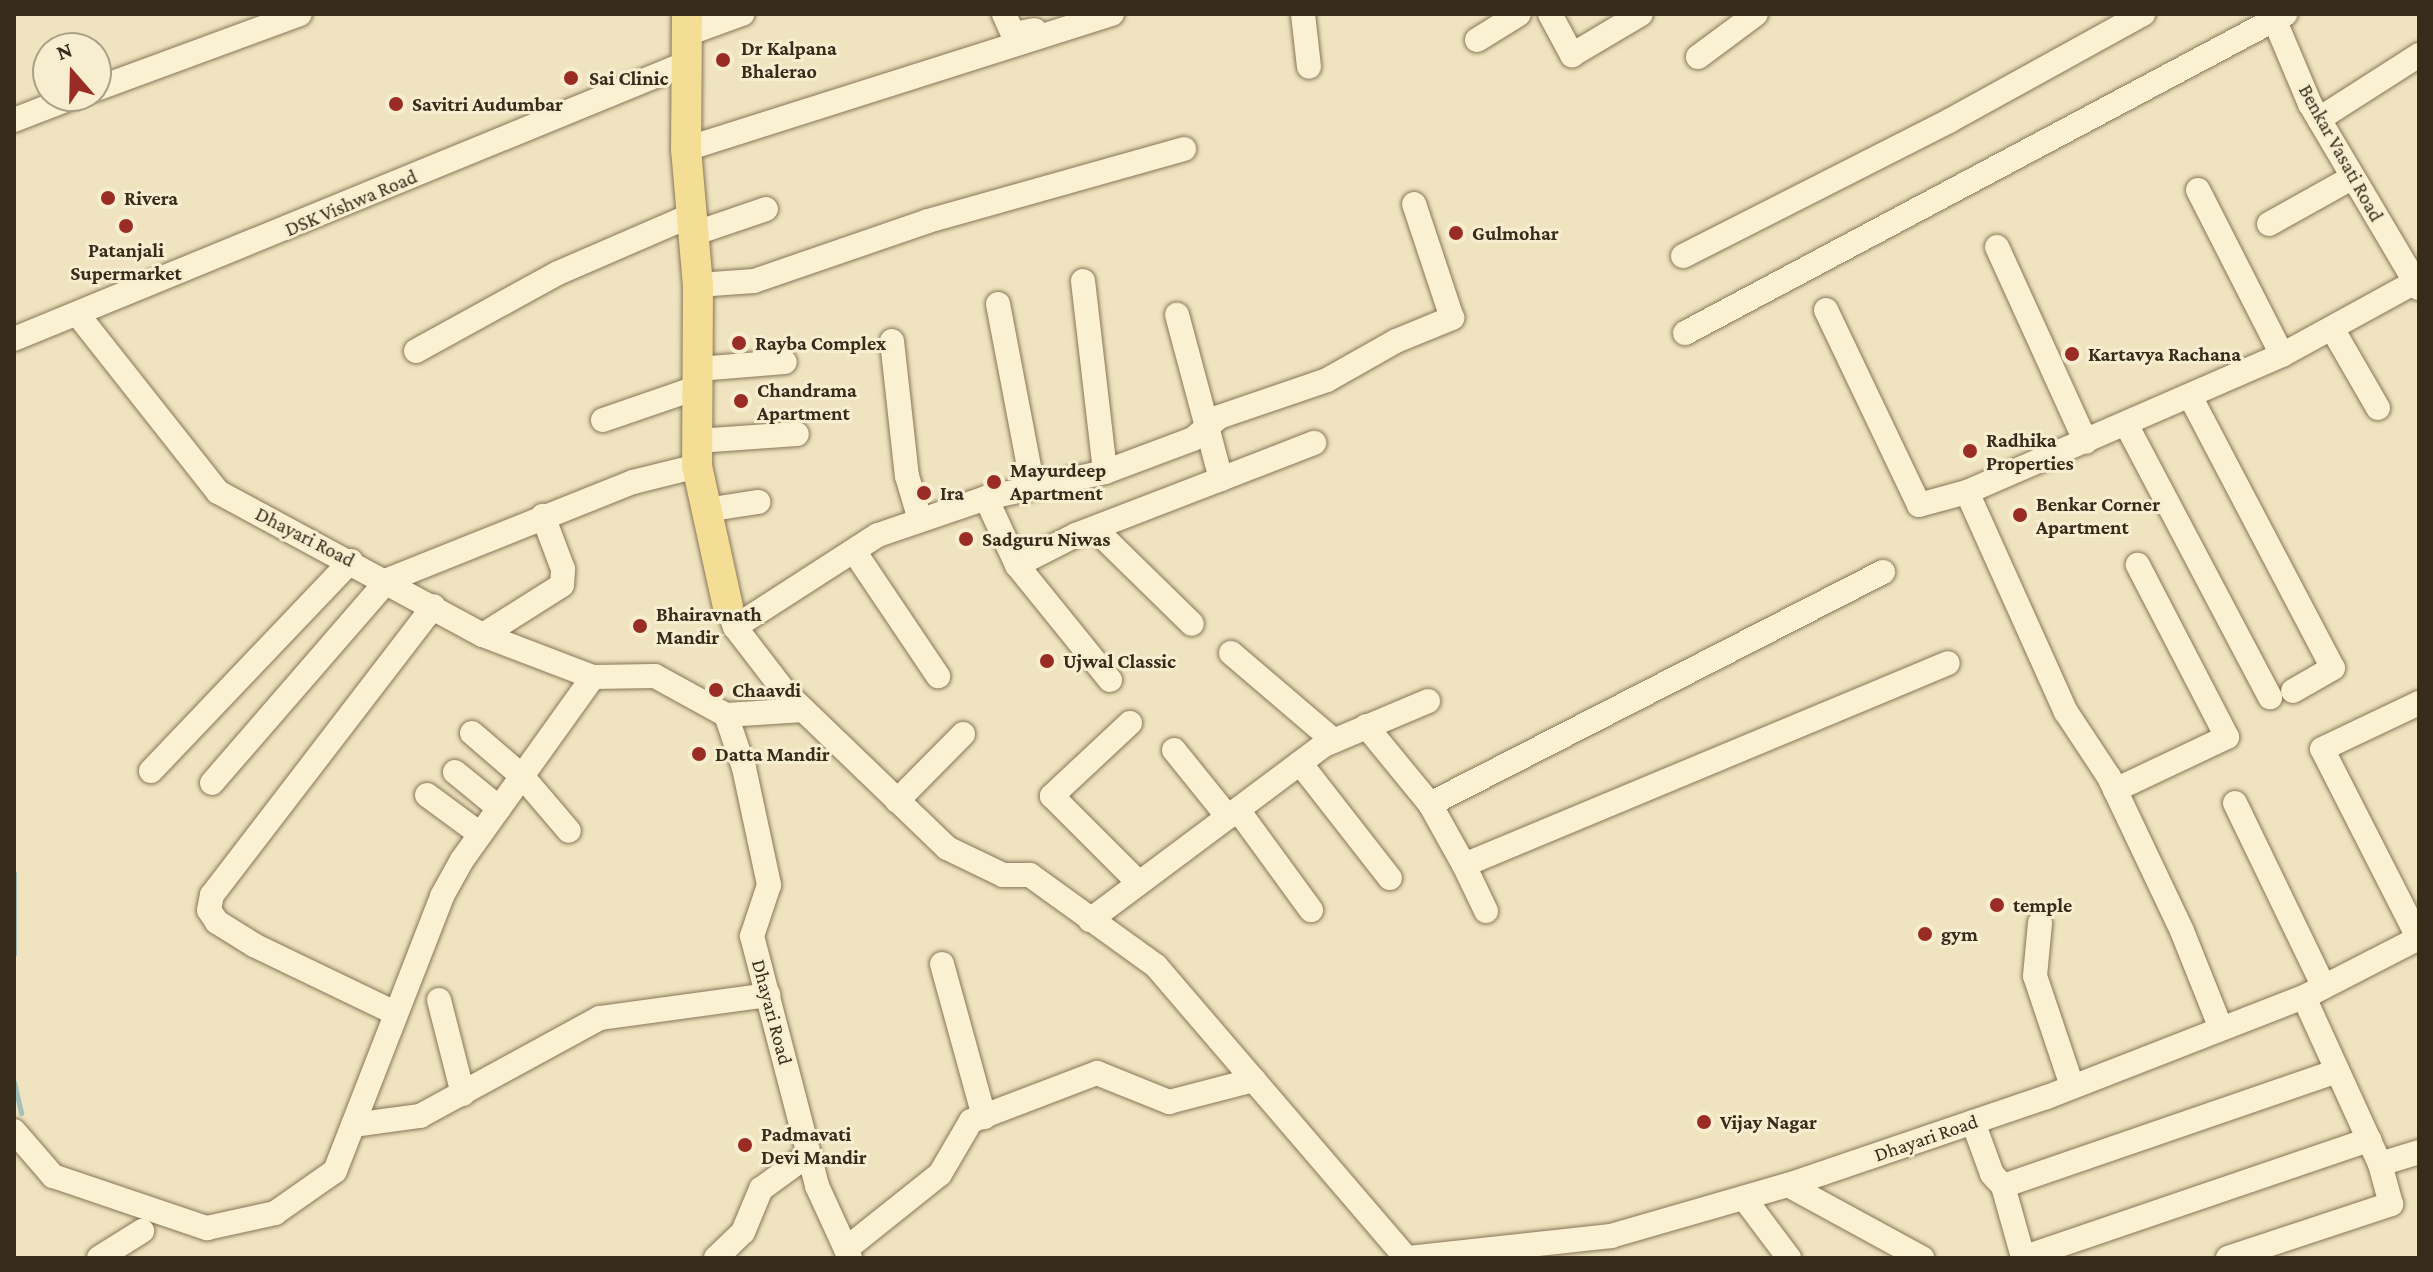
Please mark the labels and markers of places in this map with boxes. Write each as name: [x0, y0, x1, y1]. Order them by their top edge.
place label: Dr Kalpana Bhalerao: [741, 36, 837, 83]
marker: Dr Kalpana Bhalerao: [712, 49, 734, 71]
place label: Sai Clinic: [589, 66, 668, 90]
marker: Sai Clinic: [560, 67, 582, 89]
place label: Savitri Audumbar: [412, 92, 563, 116]
marker: Savitri Audumbar: [387, 95, 405, 113]
place label: Rivera: [124, 186, 178, 210]
marker: Rivera: [99, 189, 117, 207]
marker: Patanjali Supermarket: [117, 217, 135, 235]
place label: Gulmohar: [1472, 221, 1559, 245]
marker: Gulmohar: [1447, 224, 1465, 242]
place label: Patanjali Supermarket: [70, 238, 182, 285]
place label: Rayba Complex: [755, 331, 886, 355]
marker: Rayba Complex: [730, 334, 748, 352]
place label: Kartavya Rachana: [2088, 342, 2241, 366]
marker: Kartavya Rachana: [2063, 345, 2081, 363]
place label: Chandrama Apartment: [757, 378, 857, 425]
marker: Chandrama Apartment: [732, 392, 750, 410]
place label: Radhika Properties: [1986, 428, 2074, 475]
marker: Radhika Properties: [1961, 442, 1979, 460]
place label: Mayurdeep Apartment: [1010, 458, 1106, 505]
marker: Mayurdeep Apartment: [985, 473, 1003, 491]
place label: Ira: [940, 481, 964, 505]
marker: Ira: [915, 484, 933, 502]
place label: Benkar Corner Apartment: [2036, 492, 2160, 539]
marker: Benkar Corner Apartment: [2011, 506, 2029, 524]
place label: Sadguru Niwas: [982, 527, 1110, 551]
marker: Sadguru Niwas: [957, 530, 975, 548]
place label: Bhairavnath Mandir: [656, 602, 762, 649]
marker: Bhairavnath Mandir: [631, 617, 649, 635]
place label: Ujwal Classic: [1063, 649, 1176, 673]
marker: Ujwal Classic: [1038, 652, 1056, 670]
place label: Chaavdi: [732, 678, 801, 702]
marker: Chaavdi: [707, 681, 725, 699]
place label: Datta Mandir: [715, 742, 830, 766]
marker: Datta Mandir: [690, 745, 708, 763]
place label: temple: [2013, 893, 2072, 917]
marker: temple: [1988, 896, 2006, 914]
place label: gym: [1941, 922, 1978, 946]
marker: gym: [1916, 925, 1934, 943]
place label: Vijay Nagar: [1720, 1110, 1817, 1134]
marker: Vijay Nagar: [1695, 1113, 1713, 1131]
place label: Padmavati Devi Mandir: [761, 1122, 867, 1169]
marker: Padmavati Devi Mandir: [736, 1136, 754, 1154]

